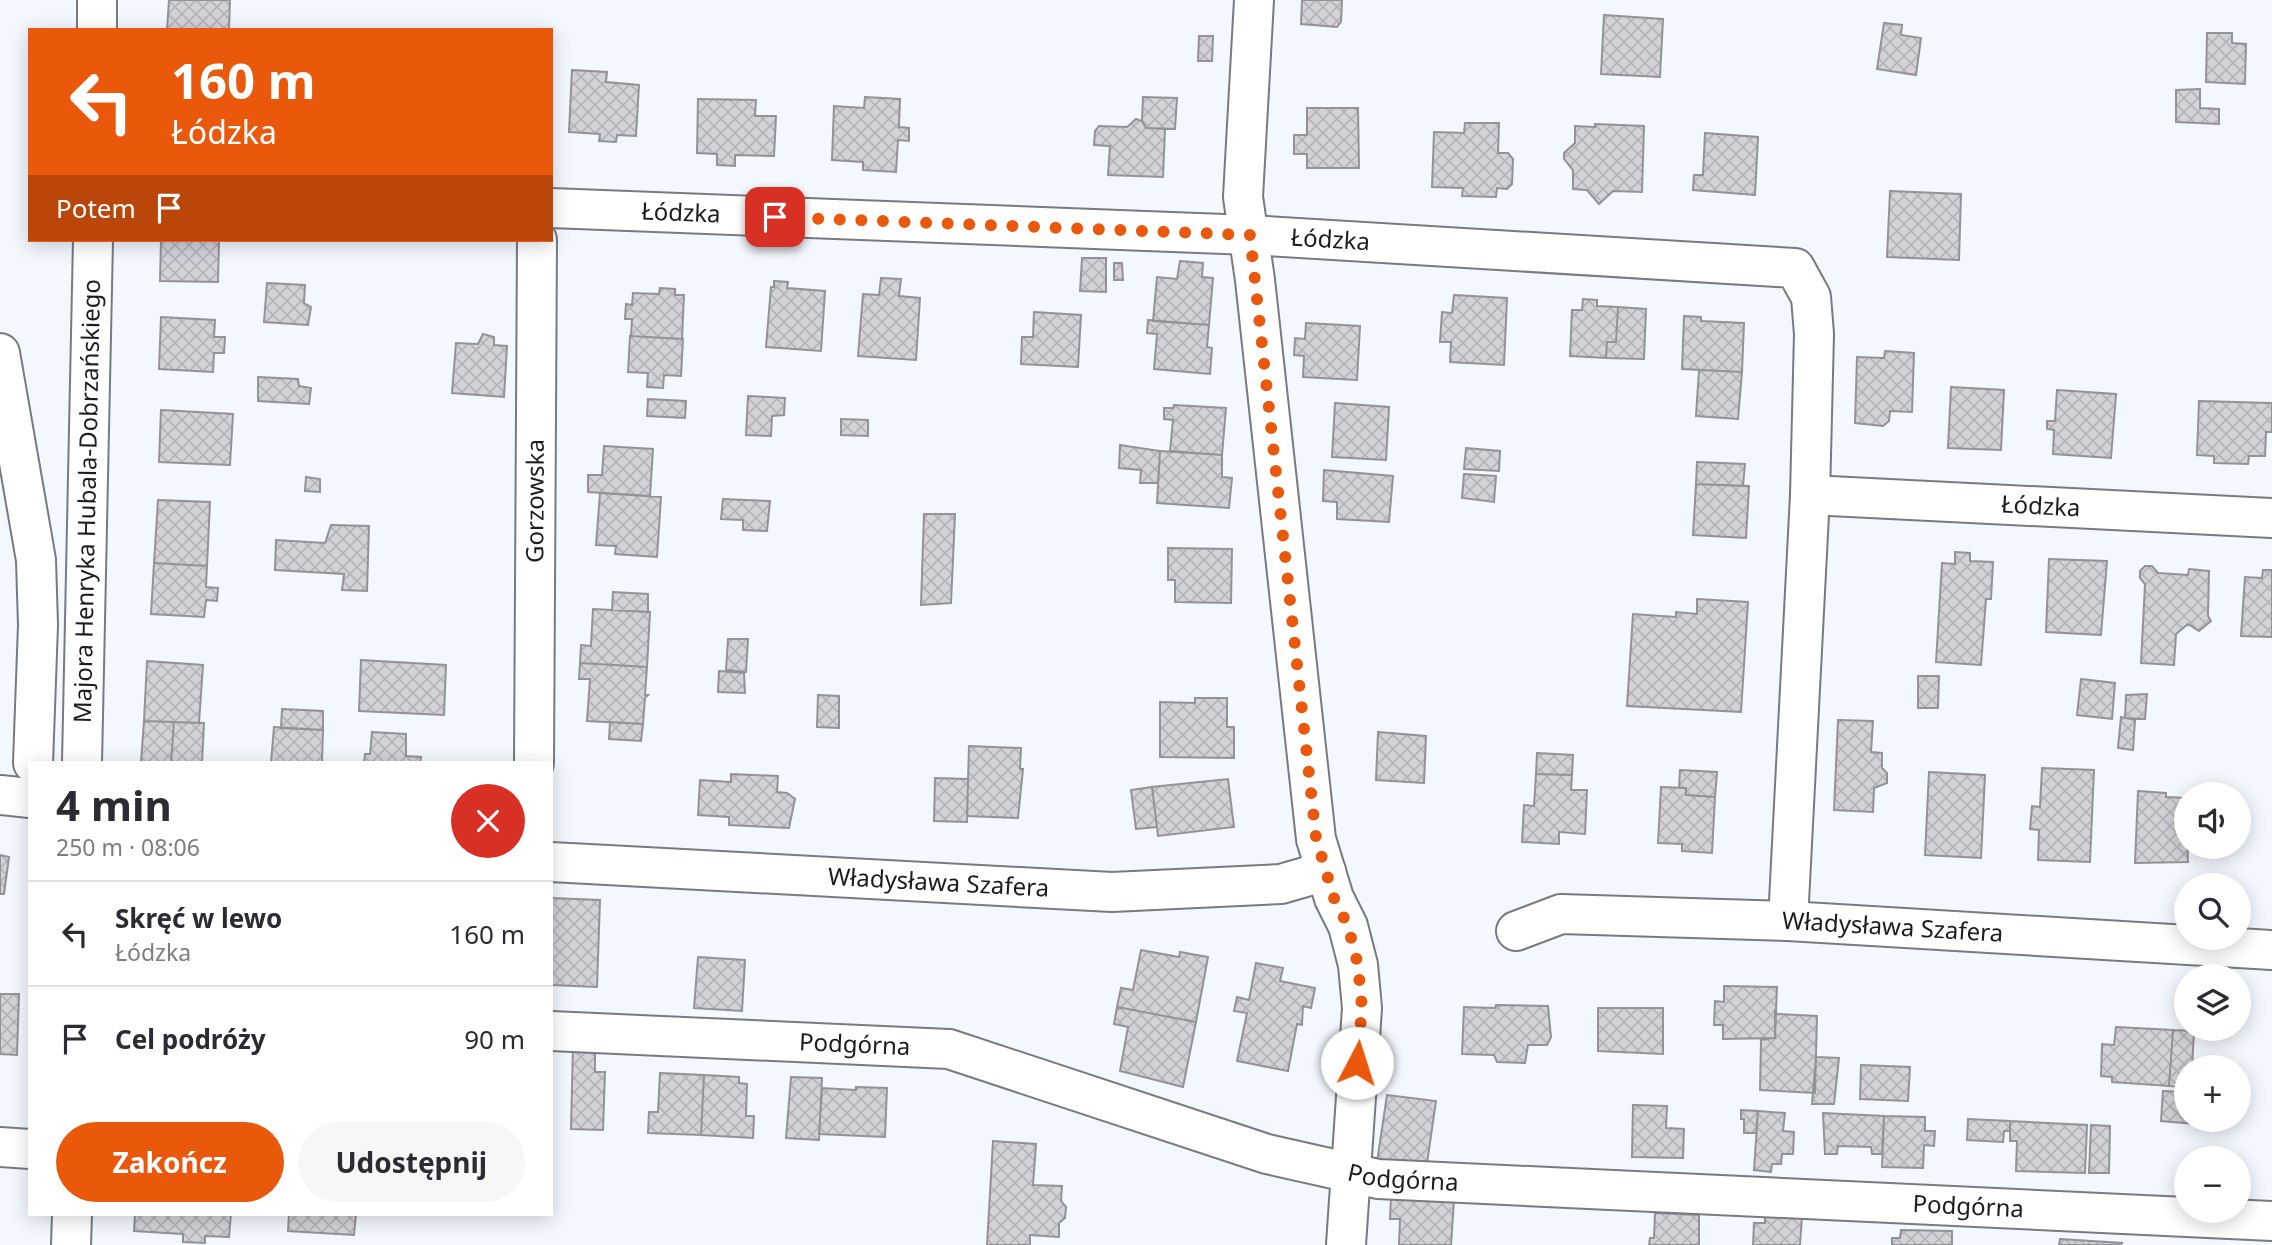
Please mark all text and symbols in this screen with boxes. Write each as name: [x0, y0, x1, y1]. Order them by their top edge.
text: 160 m: [171, 47, 316, 113]
icon: left: [56, 56, 147, 147]
text: Łódzka: [171, 110, 277, 153]
pin: [745, 187, 805, 247]
icon: arrive: [150, 189, 188, 227]
text: Potem: [56, 190, 136, 226]
street label: Łódzka: [641, 193, 721, 230]
icon: arrive: [756, 198, 794, 236]
street label: Łódzka: [1290, 219, 1371, 257]
street label: Majora Henryka Hubala-Dobrzańskiego: [65, 279, 107, 723]
street label: Gorzowska: [517, 439, 551, 563]
street label: Łódzka: [2000, 487, 2081, 523]
text: 4 min: [56, 776, 172, 833]
map controls: [2174, 782, 2251, 1223]
button: sound: [2174, 782, 2251, 859]
button: close: [451, 784, 525, 858]
text: 250 m · 08:06: [56, 831, 200, 863]
street label: Władysława Szafera: [827, 859, 1050, 904]
button: search: [2174, 873, 2251, 950]
text: Skręć w lewo: [115, 900, 282, 936]
street label: Władysława Szafera: [1781, 903, 2004, 949]
icon: left: [56, 915, 94, 953]
text: 160 m: [449, 916, 525, 952]
text: Łódzka: [115, 936, 191, 968]
button: layers: [2174, 964, 2251, 1041]
icon: arrive: [56, 1020, 94, 1058]
text: Cel podróży: [115, 1021, 266, 1057]
text: 90 m: [464, 1021, 525, 1057]
street label: Podgórna: [798, 1024, 911, 1062]
position arrow: [1320, 1026, 1394, 1100]
button: +: [2174, 1055, 2251, 1132]
button: Zakończ: [56, 1122, 284, 1202]
button: Udostępnij: [298, 1122, 525, 1202]
button: −: [2174, 1146, 2251, 1223]
street label: Podgórna: [1345, 1155, 1459, 1198]
street label: Podgórna: [1912, 1186, 2025, 1224]

